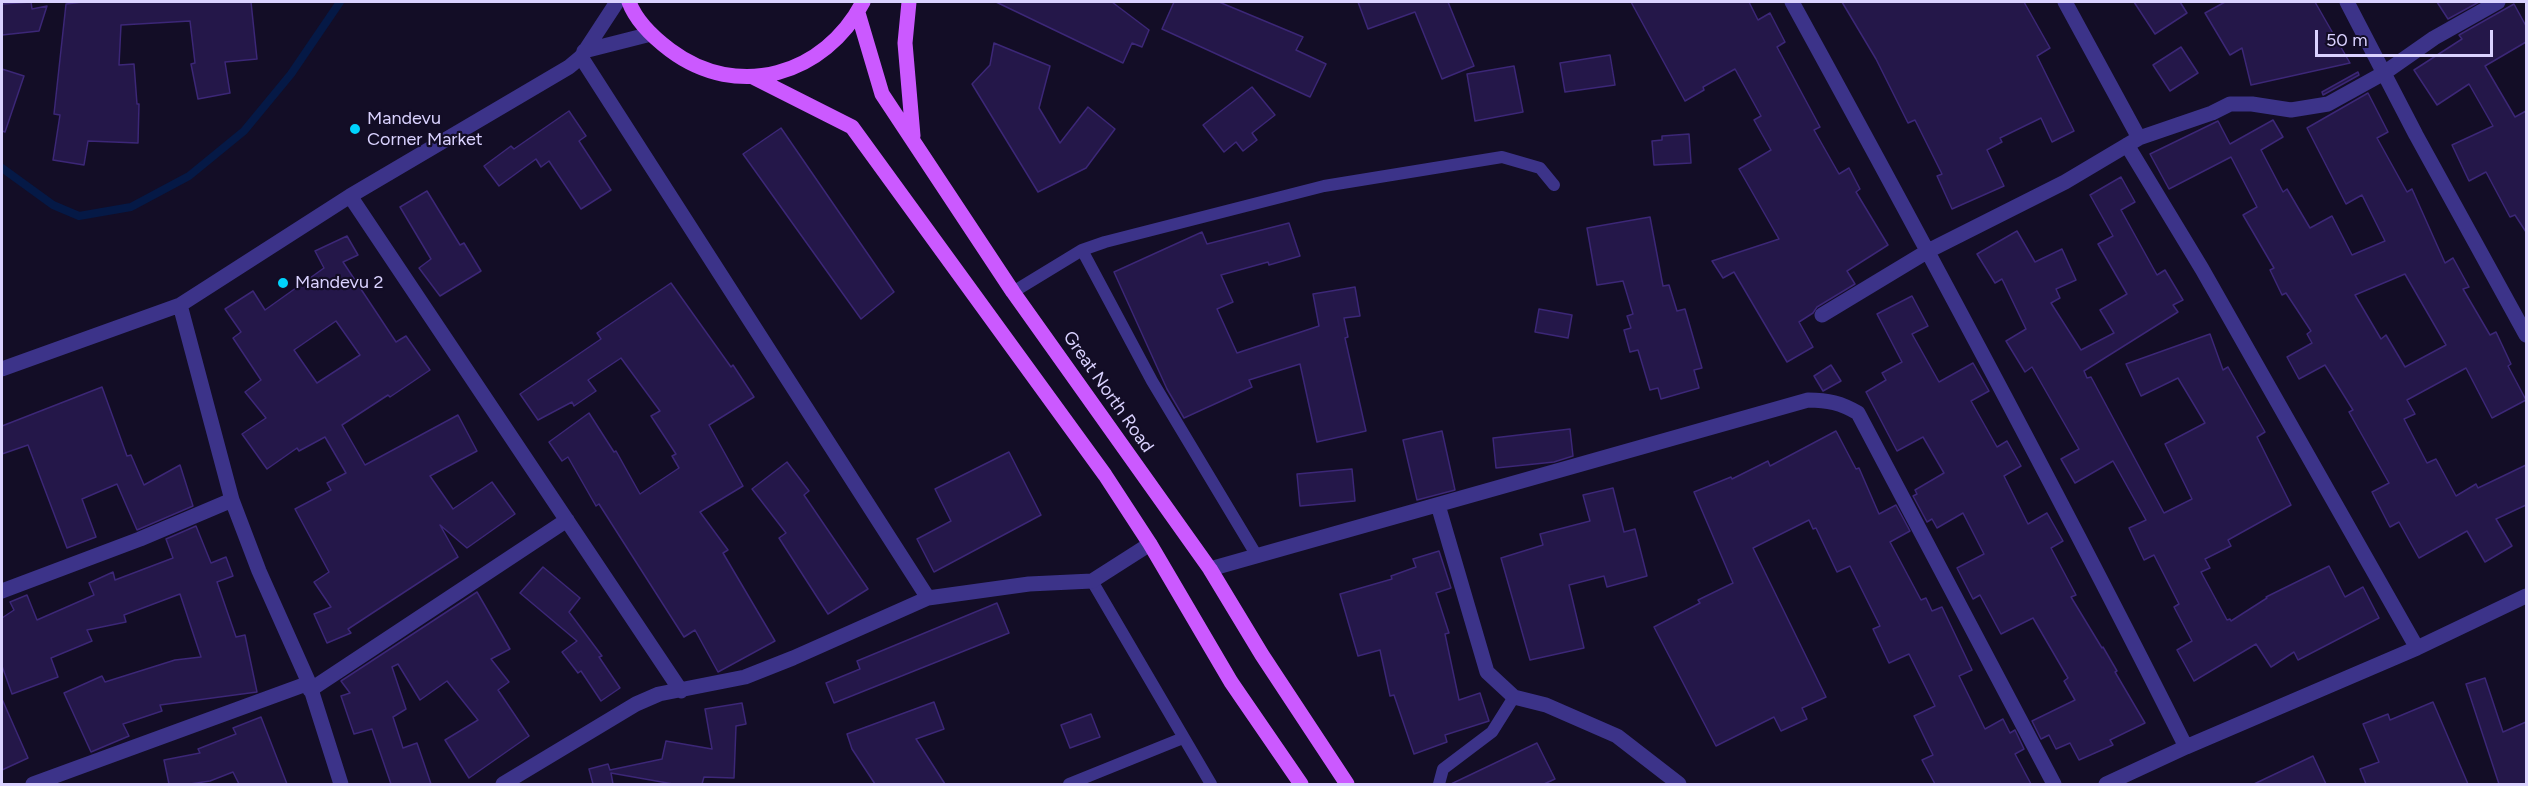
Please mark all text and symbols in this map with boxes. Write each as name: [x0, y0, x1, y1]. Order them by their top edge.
scale bar: [2318, 18, 2496, 56]
text: 50 m: [2326, 29, 2368, 51]
place label: Mandevu Corner Market: [367, 108, 483, 150]
marker: Mandevu Corner Market: [348, 122, 362, 136]
place label: Mandevu 2: [295, 272, 383, 294]
marker: Mandevu 2: [276, 276, 290, 290]
street label: Great North Road: [1058, 327, 1158, 457]

